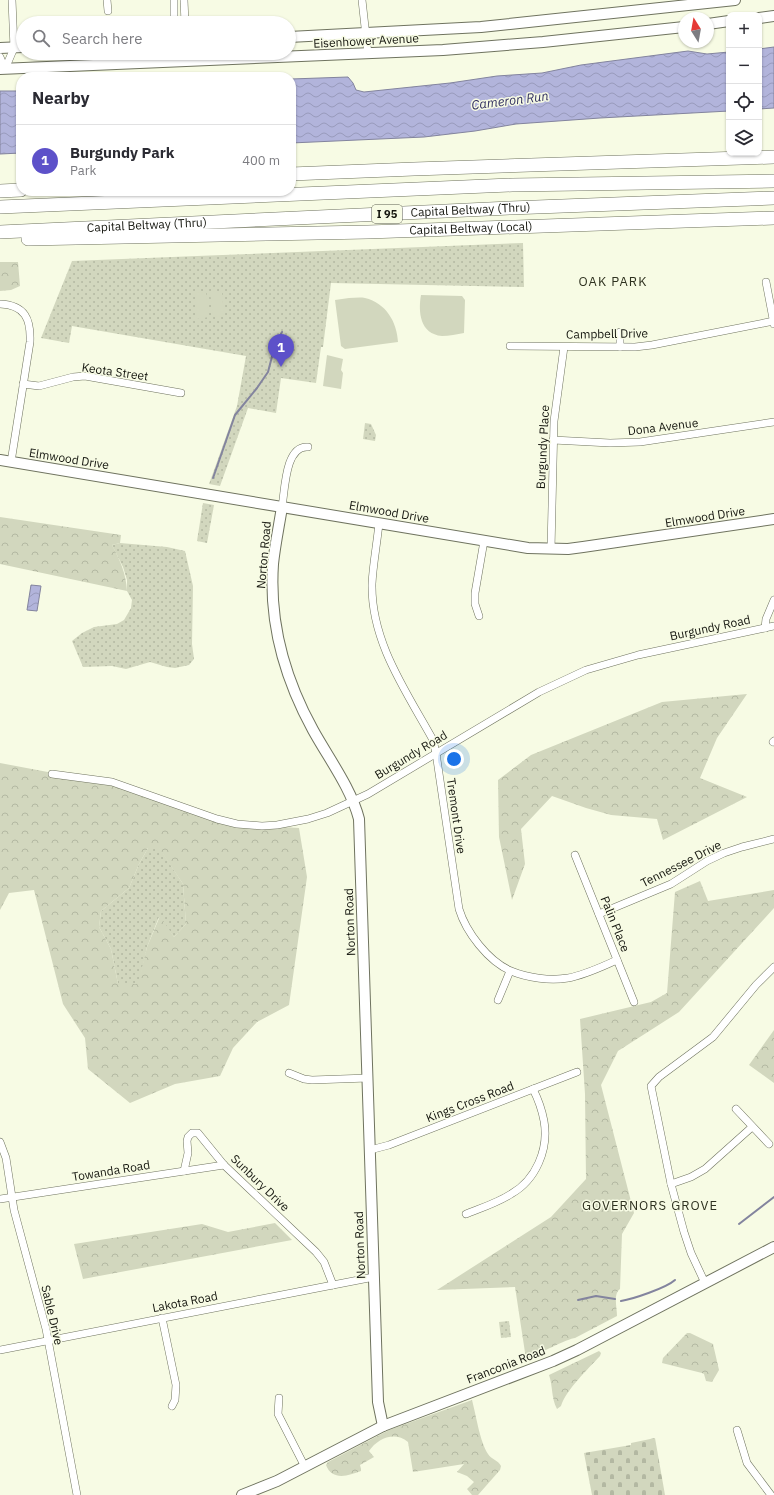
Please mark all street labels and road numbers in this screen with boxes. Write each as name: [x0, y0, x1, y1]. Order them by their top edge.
street label: Eisenhower Avenue: [313, 30, 420, 51]
street label: Capital Beltway (Thru): [410, 199, 531, 220]
road number: I 95: [372, 205, 402, 223]
street label: Capital Beltway (Thru): [87, 214, 207, 235]
street label: Capital Beltway (Local): [409, 218, 533, 238]
street label: Campbell Drive: [566, 325, 649, 342]
street label: Keota Street: [81, 359, 149, 384]
street label: Burgundy Place: [533, 404, 552, 489]
street label: Dona Avenue: [627, 415, 699, 438]
street label: Elmwood Drive: [28, 445, 111, 472]
street label: Elmwood Drive: [348, 497, 431, 526]
street label: Elmwood Drive: [664, 503, 746, 530]
street label: Norton Road: [253, 521, 274, 589]
street label: Burgundy Road: [668, 612, 752, 643]
street label: Burgundy Road: [372, 727, 450, 782]
street label: Tremont Drive: [444, 777, 469, 855]
street label: Tennessee Drive: [638, 837, 724, 890]
street label: Norton Road: [341, 888, 358, 956]
street label: Palin Place: [597, 894, 634, 954]
street label: Kings Cross Road: [424, 1078, 516, 1125]
street label: Sunbury Drive: [228, 1151, 293, 1215]
street label: Towanda Road: [71, 1157, 151, 1184]
street label: Norton Road: [351, 1211, 368, 1279]
street label: Sable Drive: [38, 1284, 67, 1347]
street label: Lakota Road: [151, 1288, 219, 1315]
street label: Franconia Road: [464, 1343, 547, 1386]

